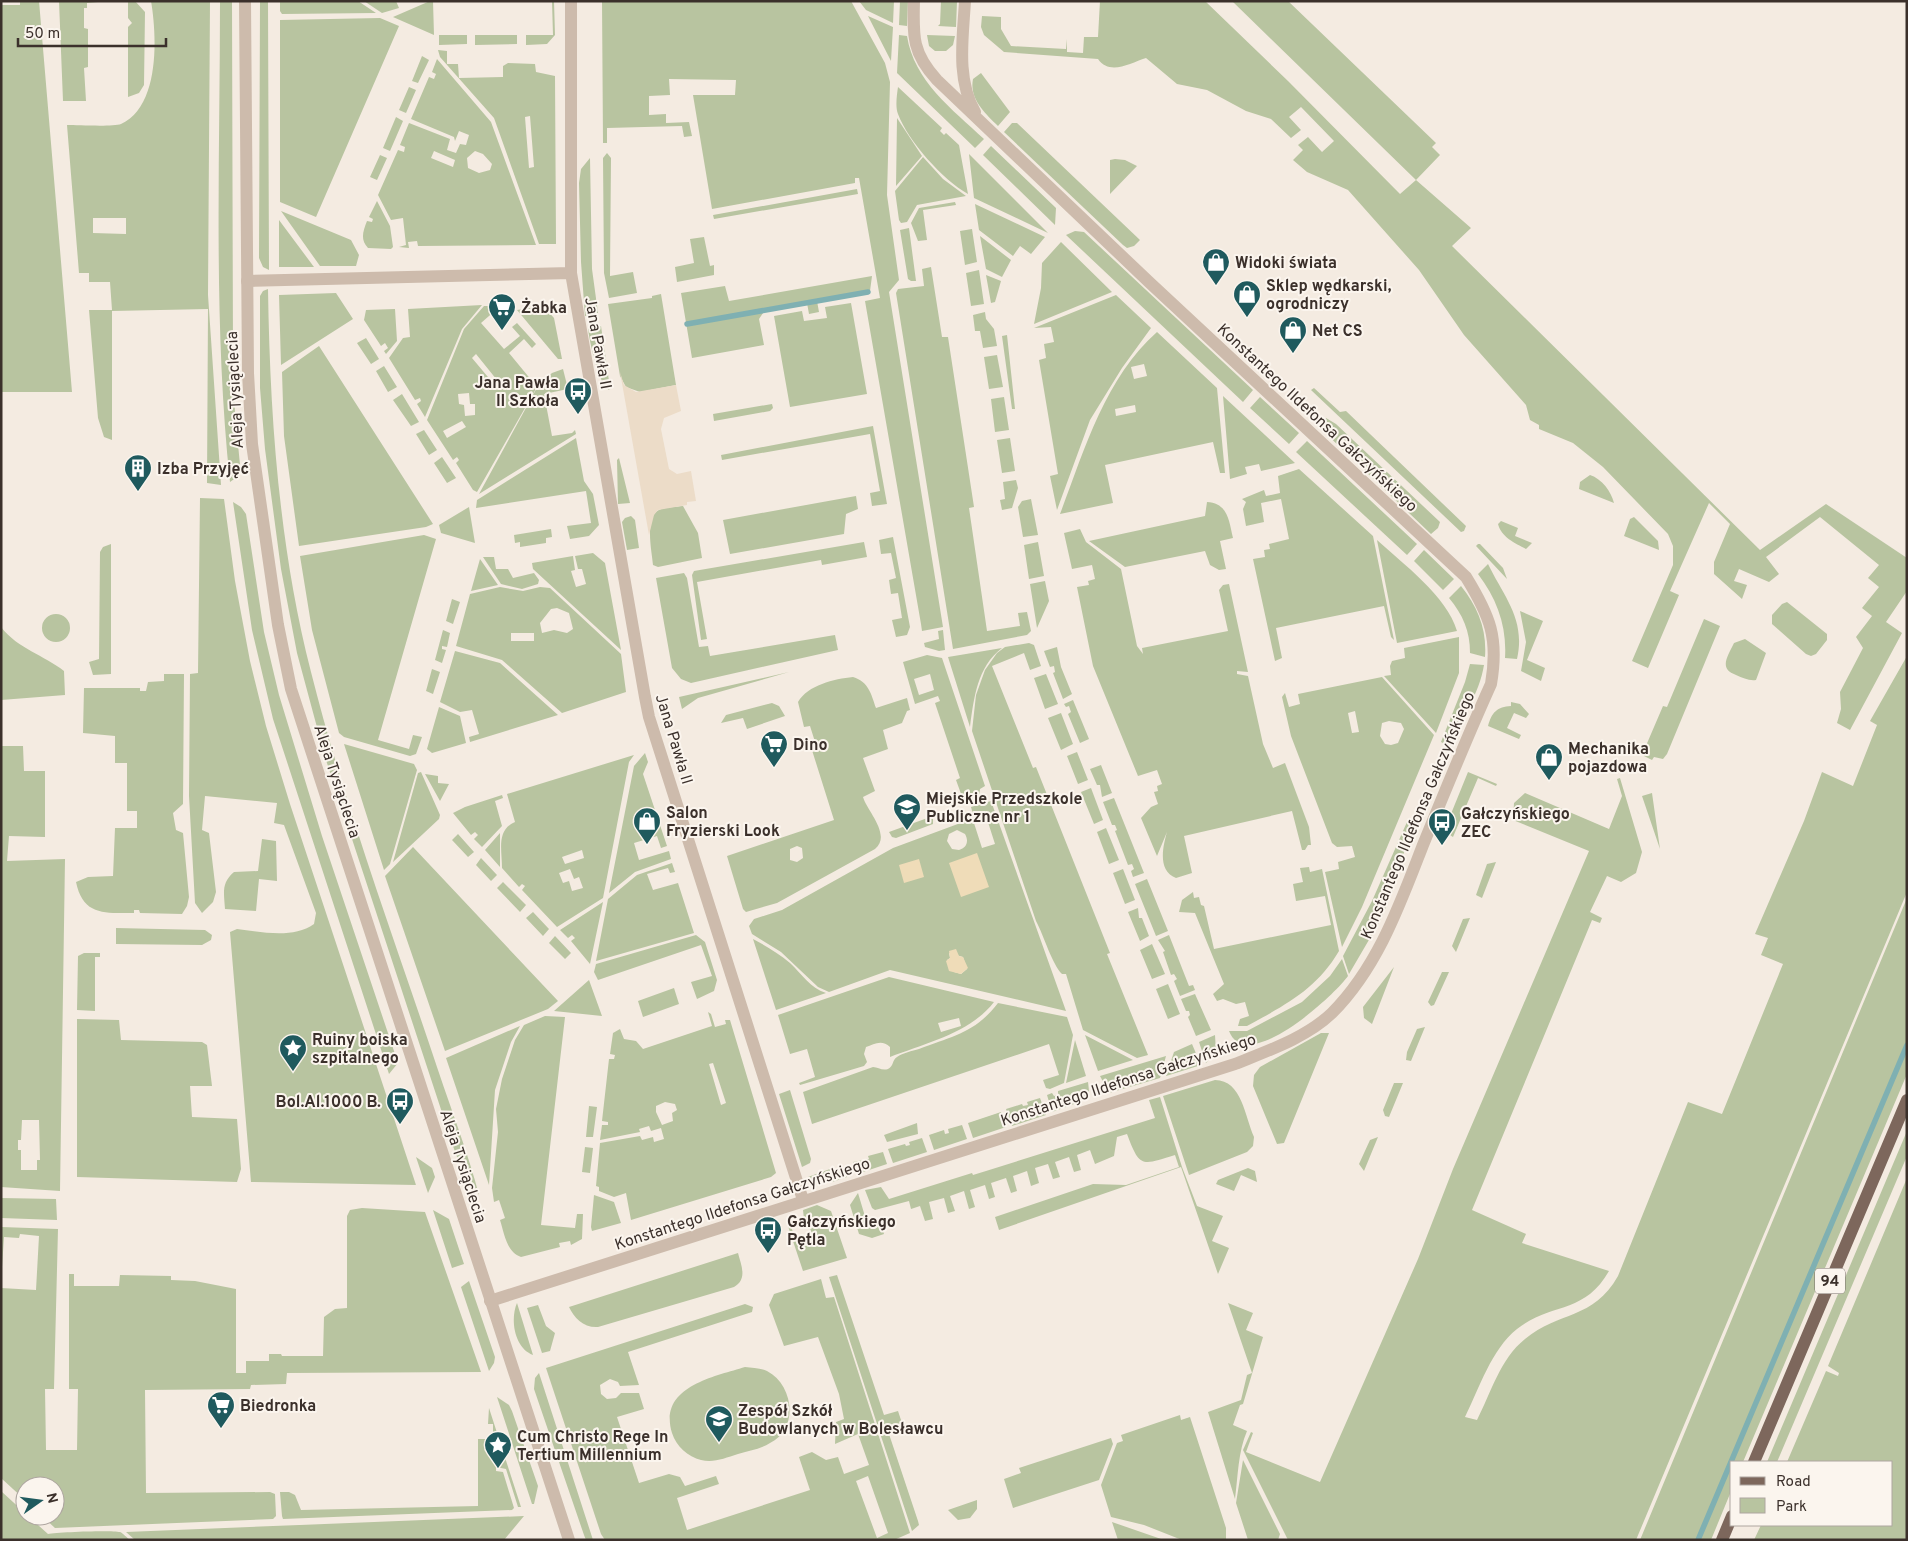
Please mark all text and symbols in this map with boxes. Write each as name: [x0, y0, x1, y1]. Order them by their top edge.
scale bar: [18, 15, 165, 47]
text: 50 m: [25, 25, 60, 44]
shop icon: Widoki świata: [1201, 247, 1231, 286]
place label: Widoki świata: [1235, 254, 1337, 274]
place label: Sklep wędkarski, ogrodniczy: [1266, 277, 1392, 315]
shop icon: Sklep wędkarski, ogrodniczy: [1232, 279, 1262, 318]
supermarket icon: Żabka: [487, 292, 517, 331]
street label: Jana Pawła II: [579, 296, 615, 391]
place label: Żabka: [521, 297, 567, 319]
shop icon: Net CS: [1278, 315, 1308, 354]
street label: Konstantego Ildefonsa Gałczyńskiego: [1212, 320, 1421, 517]
place label: Net CS: [1312, 322, 1363, 342]
street label: Aleja Tysiąclecia: [223, 331, 249, 449]
place label: Jana Pawła II Szkoła: [474, 374, 559, 412]
bus stop icon: Jana Pawła II Szkoła: [563, 376, 593, 415]
building icon: Izba Przyjęć: [123, 453, 153, 492]
place label: Izba Przyjęć: [157, 460, 249, 480]
street label: Konstantego Ildefonsa Gałczyńskiego: [1357, 689, 1480, 943]
street label: Jana Pawła II: [650, 692, 696, 787]
street label: Aleja Tysiąclecia: [308, 722, 364, 841]
supermarket icon: Dino: [759, 729, 789, 768]
place label: Dino: [793, 736, 828, 756]
place label: Mechanika pojazdowa: [1568, 740, 1649, 778]
shop icon: Mechanika pojazdowa: [1534, 742, 1564, 781]
place label: Miejskie Przedszkole Publiczne nr 1: [926, 790, 1083, 828]
school or university icon: Miejskie Przedszkole Publiczne nr 1: [892, 792, 922, 831]
place label: Salon Fryzierski Look: [666, 804, 780, 842]
place label: Gałczyńskiego ZEC: [1461, 805, 1570, 843]
shop icon: Salon Fryzierski Look: [632, 806, 662, 845]
bus stop icon: Gałczyńskiego ZEC: [1427, 807, 1457, 846]
street label: Konstantego Ildefonsa Gałczyńskiego: [999, 1030, 1259, 1132]
place label: Ruiny boiska szpitalnego: [312, 1031, 408, 1069]
place icon: Ruiny boiska szpitalnego: [278, 1033, 308, 1072]
bus stop icon: Bol.Al.1000 B.: [385, 1086, 415, 1125]
place label: Bol.Al.1000 B.: [276, 1093, 381, 1113]
street label: Aleja Tysiąclecia: [434, 1107, 490, 1226]
street label: Konstantego Ildefonsa Gałczyńskiego: [613, 1154, 873, 1256]
place label: Gałczyńskiego Pętla: [787, 1213, 896, 1251]
bus stop icon: Gałczyńskiego Pętla: [753, 1215, 783, 1254]
road number: 94: [1815, 1268, 1845, 1294]
supermarket icon: Biedronka: [206, 1390, 236, 1429]
place label: Biedronka: [240, 1397, 316, 1417]
place label: Zespół Szkół Budowlanych w Bolesławcu: [738, 1402, 943, 1440]
school or university icon: Zespół Szkół Budowlanych w Bolesławcu: [704, 1404, 734, 1443]
place label: Cum Christo Rege In Tertium Millennium: [517, 1428, 668, 1466]
place icon: Cum Christo Rege In Tertium Millennium: [483, 1430, 513, 1469]
legend: [1730, 1461, 1893, 1526]
text: Road: [1776, 1473, 1811, 1492]
north arrow: [15, 1476, 65, 1526]
text: N: [42, 1491, 61, 1505]
text: Park: [1776, 1498, 1807, 1517]

